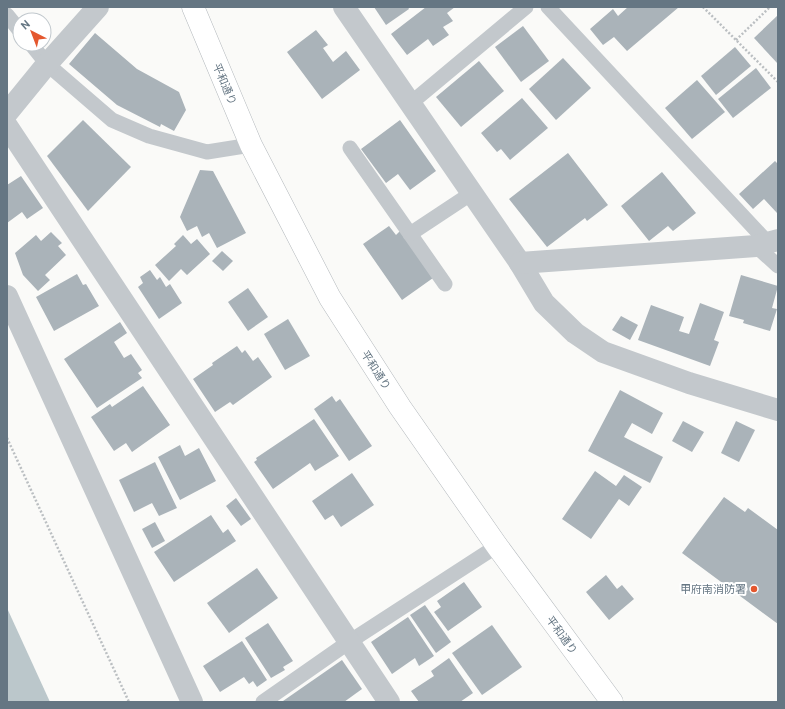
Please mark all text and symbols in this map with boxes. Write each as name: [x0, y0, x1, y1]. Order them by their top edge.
north arrow: [12, 12, 52, 52]
text: N: [18, 17, 34, 33]
street label: 平和通り: [209, 61, 239, 107]
street label: 平和通り: [357, 348, 393, 393]
place label: 甲府南消防署: [680, 583, 746, 597]
marker: 甲府南消防署: [749, 584, 759, 594]
street label: 平和通り: [543, 614, 580, 658]

